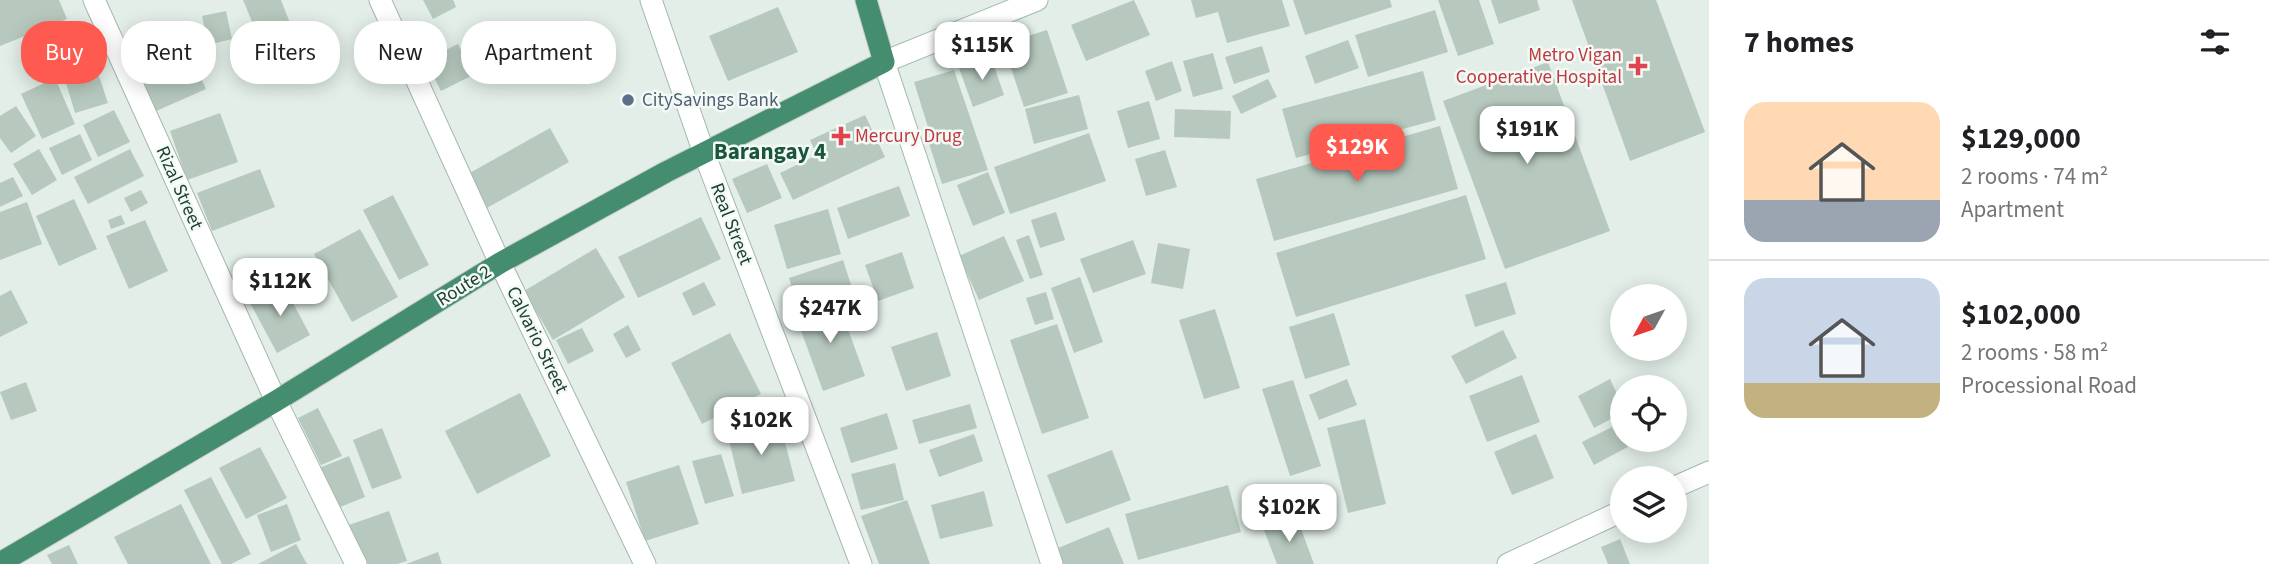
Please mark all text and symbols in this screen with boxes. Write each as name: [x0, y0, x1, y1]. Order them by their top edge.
chip: Buy: [21, 21, 107, 84]
chip: Rent: [121, 21, 216, 84]
chip: Filters: [230, 21, 340, 84]
chip: New: [354, 21, 447, 84]
chip: Apartment: [461, 21, 616, 84]
text: 7 homes: [1744, 21, 1854, 64]
pin: $115K: [933, 22, 1031, 82]
icon: filters: [2196, 23, 2234, 61]
text: $115K: [951, 28, 1013, 61]
place label: Metro Vigan Cooperative Hospital: [1456, 42, 1622, 91]
marker: Metro Vigan Cooperative Hospital: [1628, 56, 1648, 76]
place label: CitySavings Bank: [642, 87, 779, 114]
marker: CitySavings Bank: [620, 92, 636, 108]
pin: $191K: [1478, 106, 1576, 166]
text: $191K: [1496, 112, 1558, 145]
text: $129,000: [1961, 117, 2081, 160]
place label: Mercury Drug: [855, 123, 962, 150]
pin: $129K: [1308, 124, 1406, 184]
marker: Mercury Drug: [833, 128, 849, 144]
text: $129K: [1326, 130, 1388, 163]
icon: home: [1800, 130, 1884, 214]
district label: Barangay 4: [714, 135, 826, 168]
street label: Rizal Street: [149, 142, 210, 235]
text: 2 rooms · 74 m²: [1961, 160, 2108, 193]
street label: Real Street: [703, 179, 759, 269]
text: Apartment: [1961, 193, 2064, 226]
pin: $112K: [231, 258, 329, 318]
street label: Route 2: [431, 259, 497, 313]
text: $112K: [249, 264, 311, 297]
street label: Calvario Street: [499, 282, 575, 399]
north arrow: [1610, 284, 1687, 360]
map controls: [1610, 284, 1687, 543]
pin: $247K: [781, 286, 879, 345]
text: $247K: [799, 291, 861, 324]
text: $102,000: [1961, 293, 2081, 336]
icon: home: [1800, 306, 1884, 390]
text: 2 rooms · 58 m²: [1961, 336, 2108, 369]
text: Processional Road: [1961, 369, 2137, 402]
button: locate: [1610, 375, 1687, 452]
pin: $102K: [712, 398, 810, 457]
text: $102K: [730, 403, 792, 436]
button: layers: [1610, 466, 1687, 543]
pin: $102K: [1240, 484, 1338, 544]
text: $102K: [1258, 490, 1320, 523]

